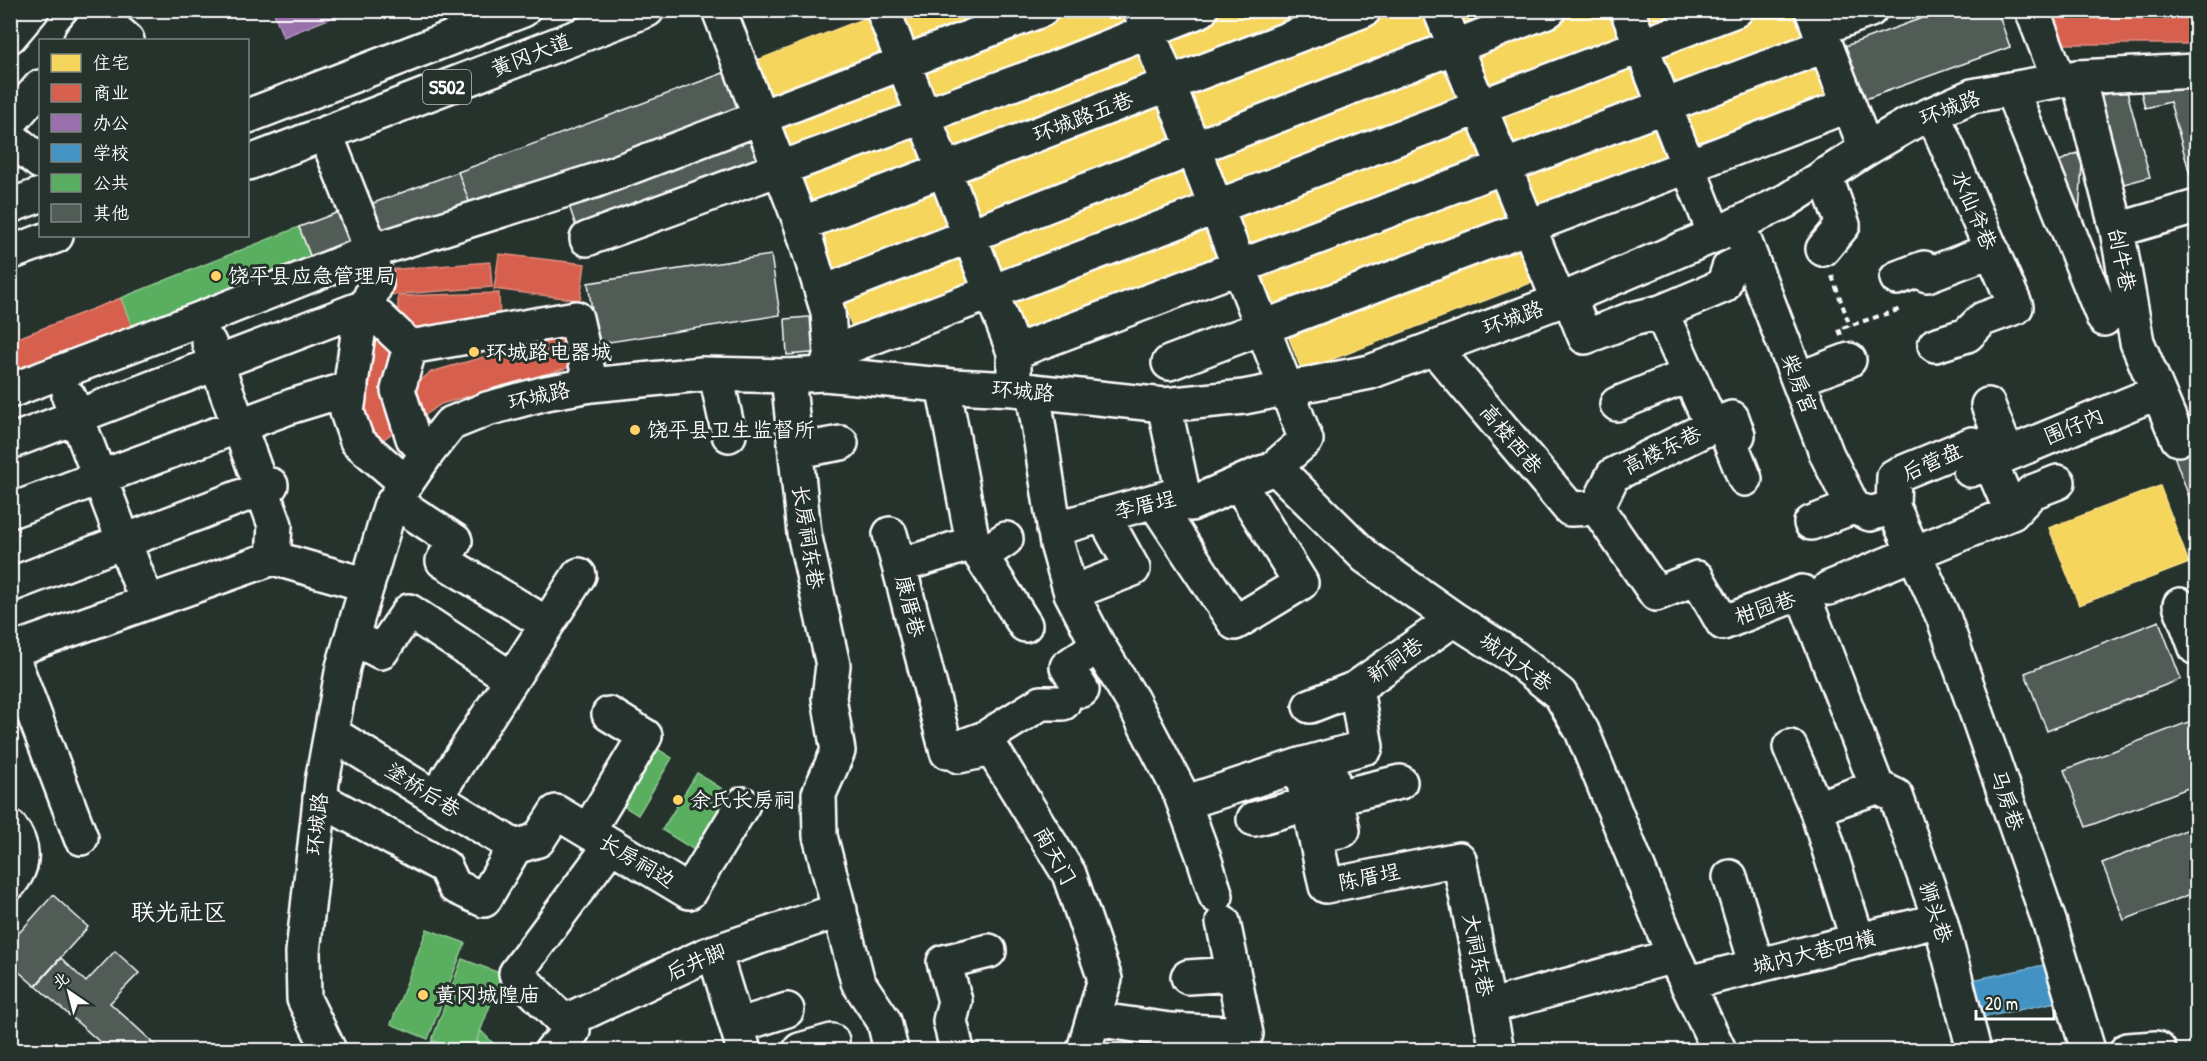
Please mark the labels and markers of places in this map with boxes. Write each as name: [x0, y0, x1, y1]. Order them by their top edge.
place label: 饶平县应急管理局: [228, 261, 396, 290]
marker: 饶平县应急管理局: [209, 269, 223, 283]
place label: 环城路电器城: [486, 337, 612, 366]
marker: 环城路电器城: [467, 345, 481, 359]
place label: 饶平县卫生监督所: [647, 415, 815, 444]
marker: 饶平县卫生监督所: [628, 423, 642, 437]
place label: 余氏长房祠: [690, 785, 795, 814]
marker: 余氏长房祠: [671, 793, 685, 807]
place label: 黄冈城隍庙: [435, 980, 540, 1009]
marker: 黄冈城隍庙: [416, 988, 430, 1002]

